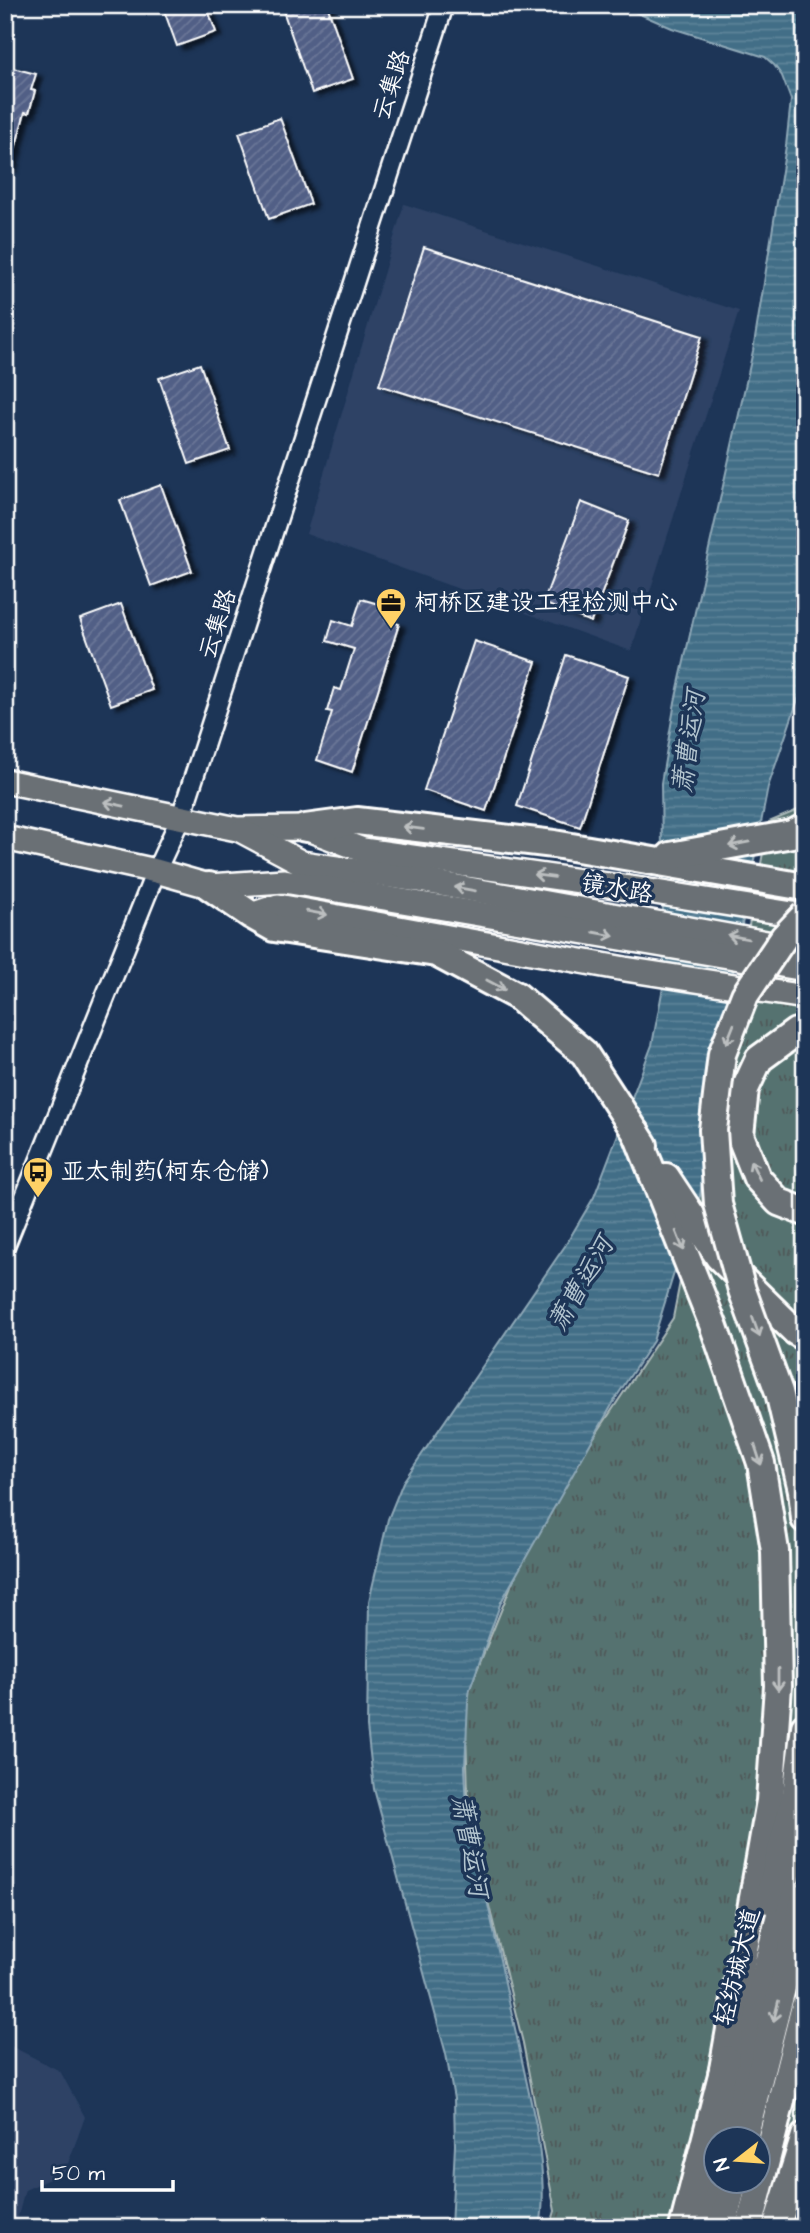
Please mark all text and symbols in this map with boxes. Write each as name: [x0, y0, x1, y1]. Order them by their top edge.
street label: 云集路: [365, 46, 419, 124]
street label: 云集路: [191, 585, 245, 663]
office icon: 柯桥区建设工程检测中心: [374, 586, 408, 630]
place label: 柯桥区建设工程检测中心: [414, 586, 678, 620]
water label: 萧曹运河: [664, 684, 715, 796]
one-way arrow: [103, 796, 126, 810]
one-way arrow: [402, 821, 425, 834]
one-way arrow: [728, 838, 751, 852]
street label: 镜水路: [579, 866, 655, 912]
one-way arrow: [533, 869, 556, 882]
one-way arrow: [454, 881, 477, 895]
one-way arrow: [305, 907, 328, 920]
one-way arrow: [592, 928, 615, 941]
one-way arrow: [727, 930, 750, 944]
one-way arrow: [485, 979, 506, 992]
one-way arrow: [722, 1022, 735, 1044]
bus stop icon: 亚太制药(柯东仓储): [21, 1155, 55, 1199]
place label: 亚太制药(柯东仓储): [61, 1155, 269, 1189]
one-way arrow: [748, 1160, 761, 1181]
water label: 萧曹运河: [539, 1227, 625, 1338]
one-way arrow: [674, 1230, 687, 1251]
one-way arrow: [750, 1316, 763, 1338]
one-way arrow: [753, 1443, 765, 1465]
one-way arrow: [771, 1669, 785, 1692]
water label: 萧曹运河: [443, 1792, 497, 1904]
street label: 轻纺城大道: [707, 1905, 769, 2029]
one-way arrow: [769, 1999, 782, 2022]
north arrow: [702, 2124, 772, 2194]
scale bar: [42, 2149, 173, 2193]
text: N: [708, 2155, 737, 2174]
text: 50 m: [52, 2159, 106, 2188]

